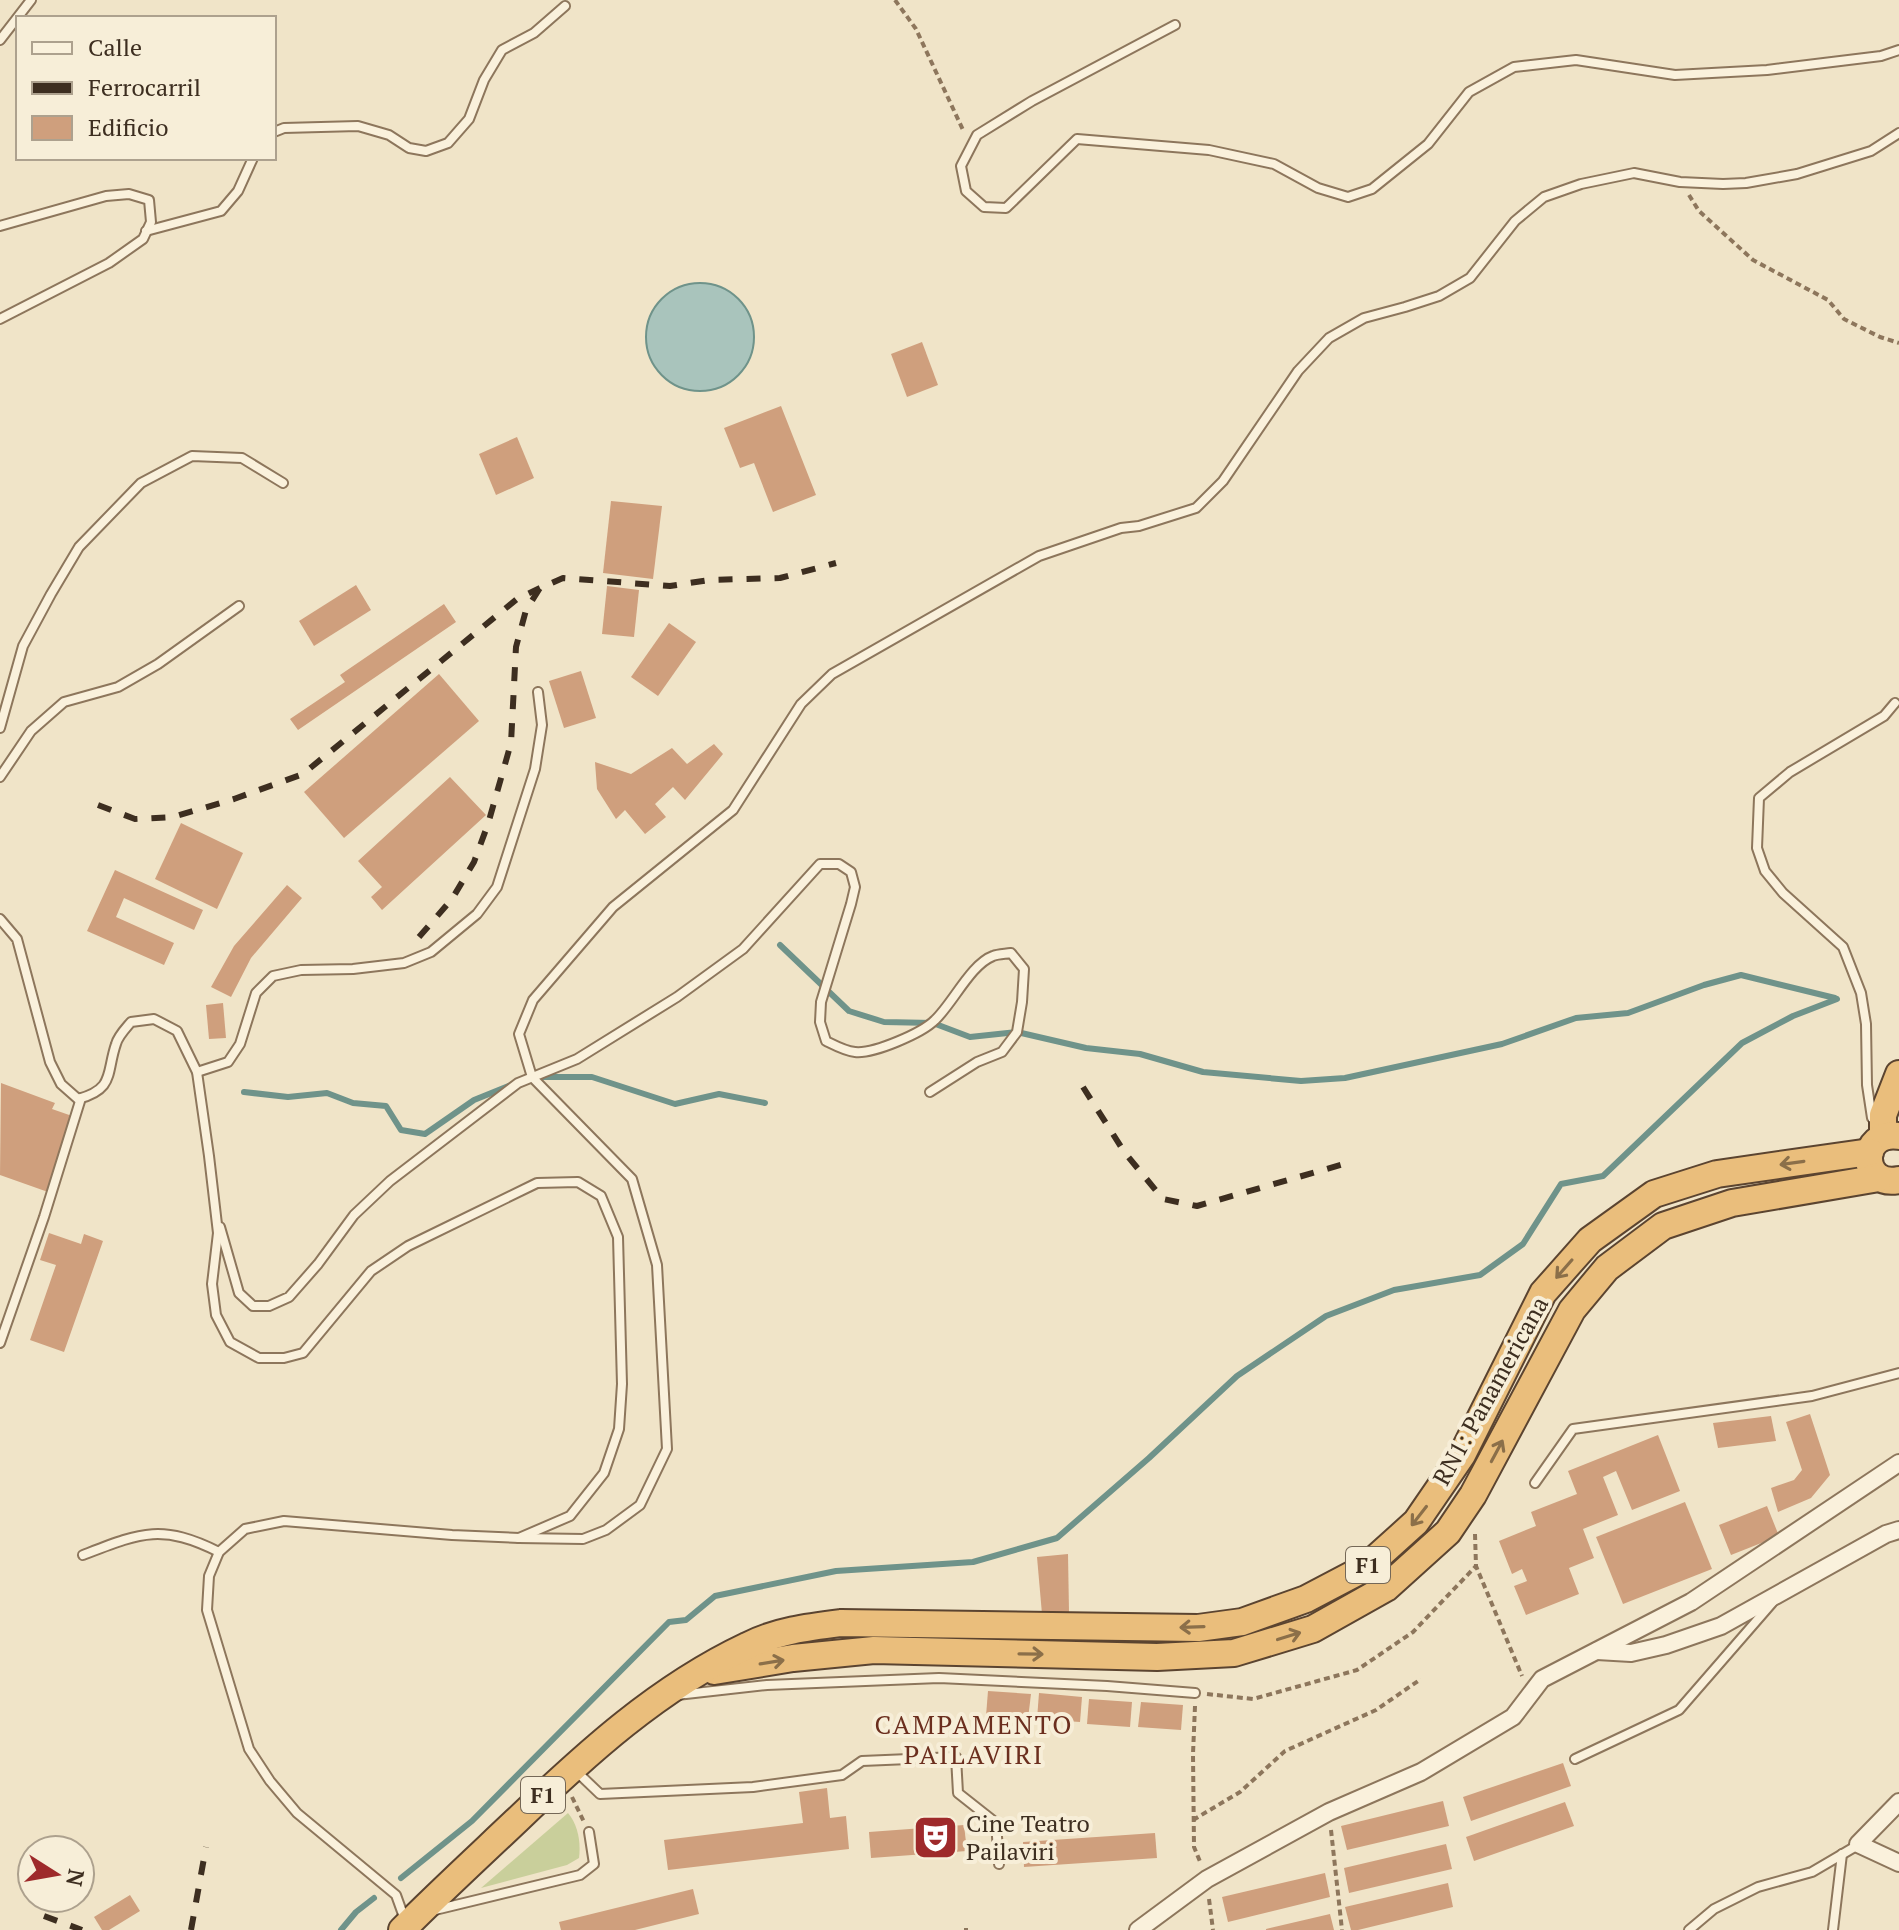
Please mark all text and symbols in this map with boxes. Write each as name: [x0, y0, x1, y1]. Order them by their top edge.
legend: [16, 16, 276, 160]
text: Calle: [88, 31, 142, 63]
text: Ferrocarril: [88, 71, 201, 103]
text: Edificio: [88, 111, 169, 143]
one-way arrow: [1780, 1156, 1806, 1171]
one-way arrow: [1555, 1259, 1573, 1279]
street label: RN1: Panamericana: [1425, 1290, 1555, 1491]
one-way arrow: [1490, 1439, 1506, 1463]
one-way arrow: [1410, 1505, 1427, 1526]
road number: F1: [1346, 1547, 1390, 1583]
one-way arrow: [1179, 1620, 1206, 1635]
one-way arrow: [1275, 1628, 1301, 1643]
one-way arrow: [1017, 1646, 1044, 1661]
one-way arrow: [759, 1653, 784, 1668]
district label: CAMPAMENTO PAILAVIRI: [874, 1707, 1074, 1771]
road number: F1: [521, 1777, 565, 1813]
place label: Cine Teatro Pailaviri: [966, 1807, 1090, 1867]
theatre icon: Cine Teatro Pailaviri: [911, 1814, 959, 1862]
north arrow: [16, 1834, 96, 1914]
text: N: [60, 1867, 92, 1889]

